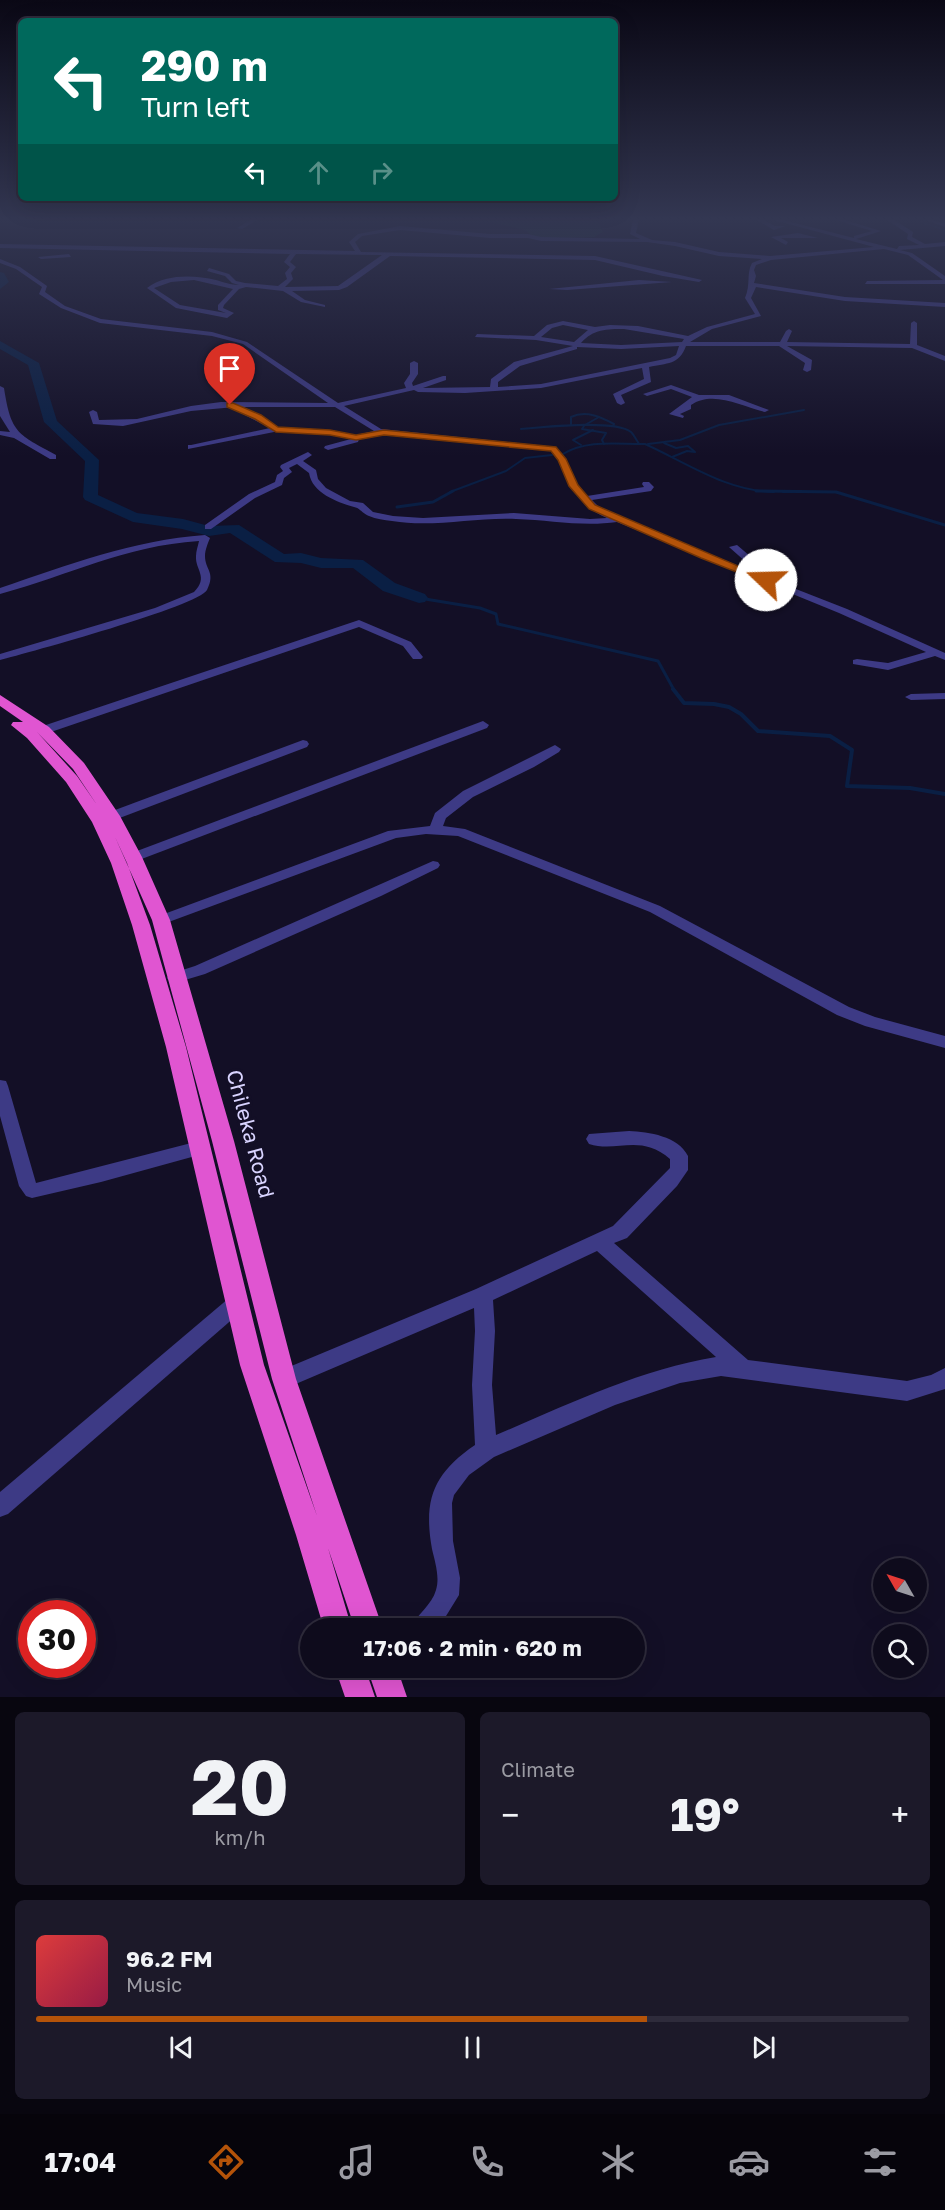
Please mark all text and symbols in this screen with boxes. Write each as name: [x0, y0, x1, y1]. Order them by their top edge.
text: 290 m: [141, 40, 268, 90]
icon: left: [42, 42, 120, 120]
text: Turn left: [141, 91, 250, 123]
icon: left: [239, 156, 272, 189]
icon: ahead: [302, 156, 335, 189]
icon: right: [365, 156, 398, 189]
pin: [204, 343, 255, 405]
icon: arrive: [213, 352, 246, 385]
position arrow: [734, 548, 798, 612]
street label: Chileka Road: [221, 1067, 281, 1201]
north arrow: [873, 1558, 927, 1612]
map controls: [873, 1558, 927, 1678]
speed limit sign: 30: [18, 1600, 96, 1678]
button: search: [873, 1624, 927, 1678]
text: 17:06 · 2 min · 620 m: [363, 1634, 582, 1661]
text: 20: [191, 1739, 289, 1832]
text: Climate: [501, 1757, 575, 1781]
text: 19°: [670, 1787, 740, 1841]
text: −: [501, 1795, 519, 1834]
text: +: [891, 1795, 909, 1834]
text: km/h: [215, 1825, 265, 1849]
text: 96.2 FM: [126, 1945, 213, 1972]
text: Music: [126, 1972, 182, 1996]
icon: previous: [165, 2031, 198, 2064]
icon: pause: [456, 2031, 489, 2064]
icon: next: [747, 2031, 780, 2064]
icon: directions: [205, 2141, 247, 2183]
icon: music: [336, 2141, 378, 2183]
icon: phone: [466, 2141, 508, 2183]
icon: climate: [597, 2141, 639, 2183]
icon: car: [728, 2141, 770, 2183]
icon: filters: [859, 2141, 901, 2183]
text: 17:04: [44, 2146, 116, 2178]

